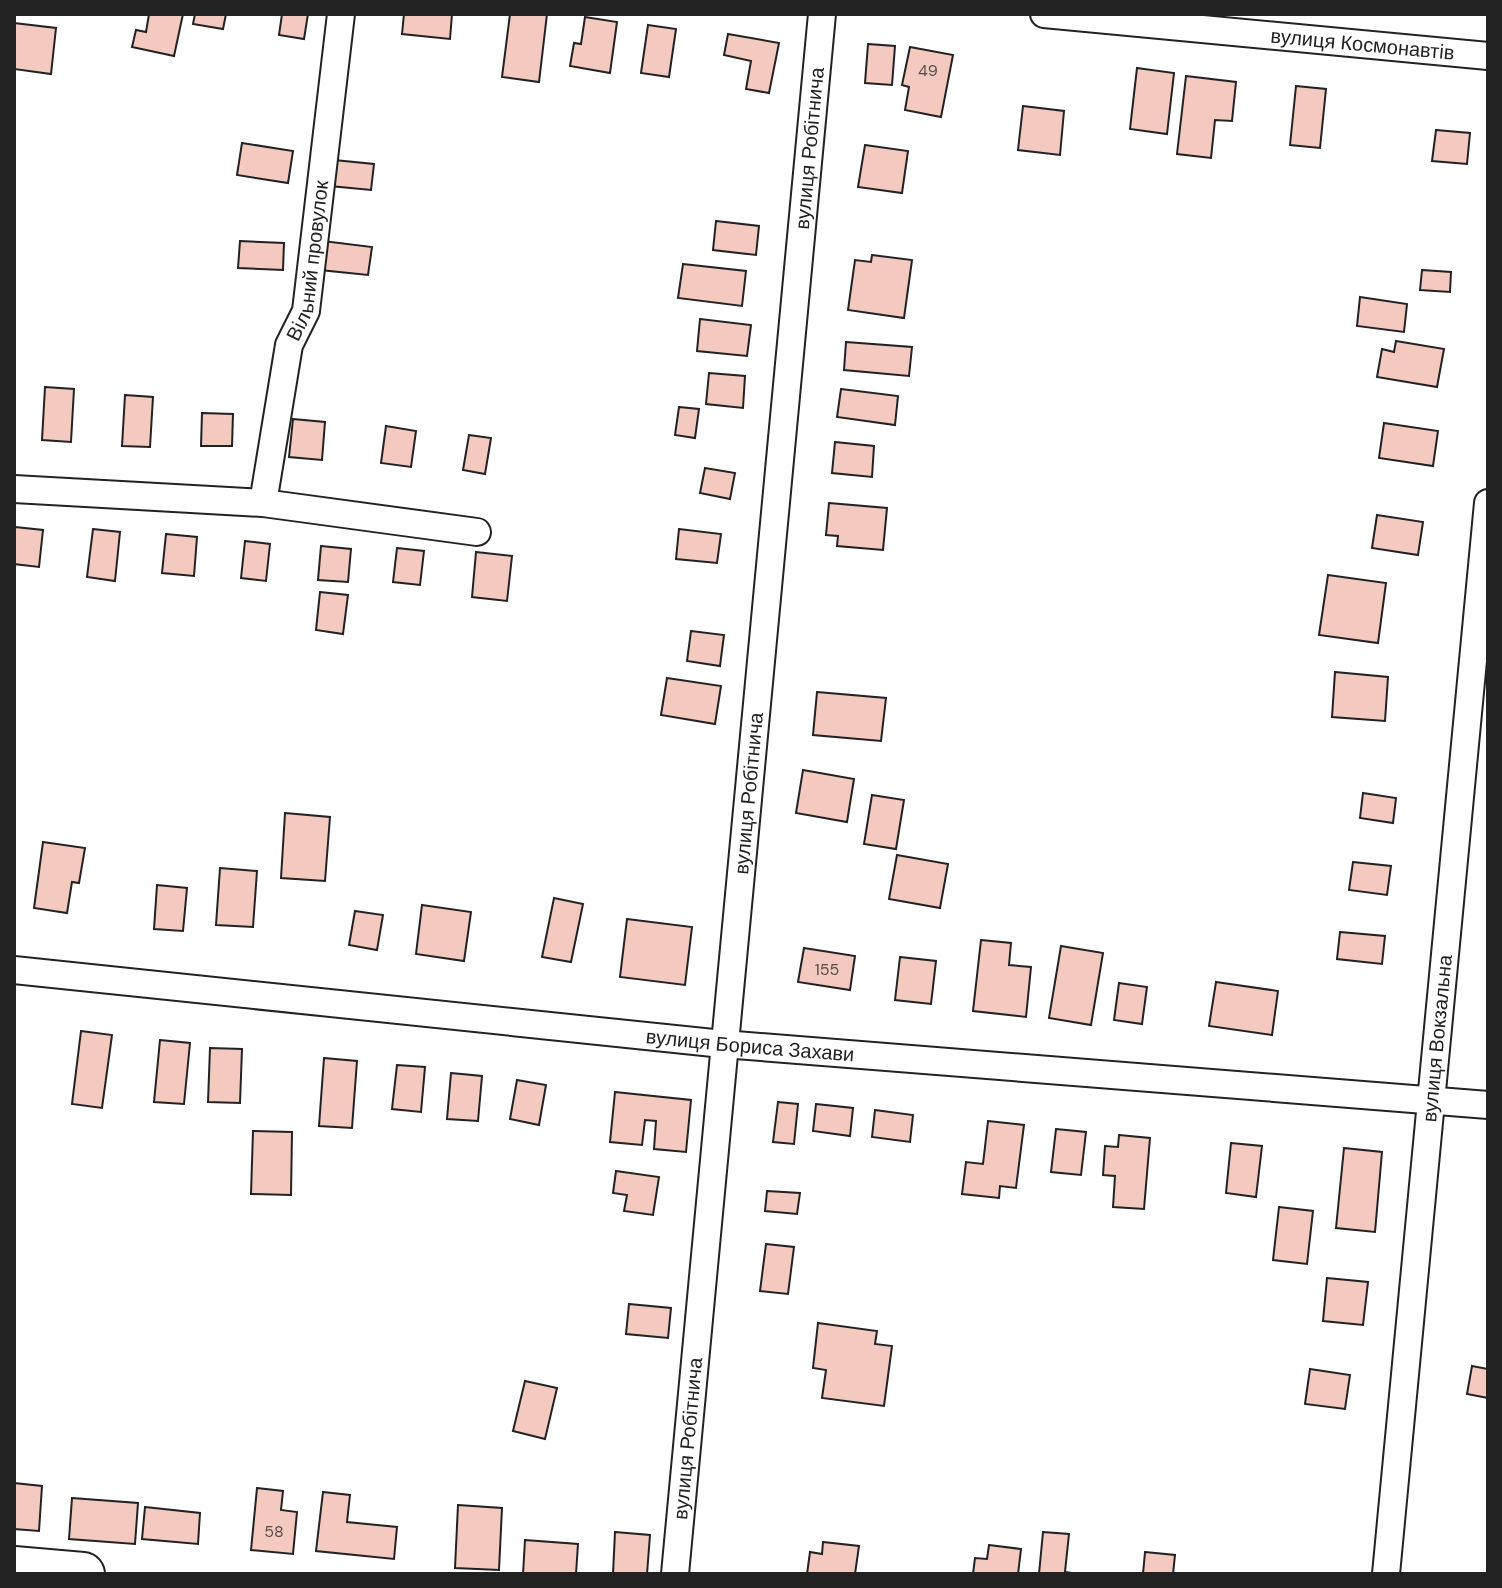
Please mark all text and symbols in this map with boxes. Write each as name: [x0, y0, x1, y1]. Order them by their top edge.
street label: вулиця Космонавтів: [1270, 23, 1456, 66]
house number: 49: [918, 60, 938, 81]
street label: вулиця Робітнича: [789, 65, 830, 231]
street label: Вільний провулок: [280, 179, 334, 345]
street label: вулиця Робітнича: [728, 710, 769, 876]
street label: вулиця Вокзальна: [1416, 953, 1458, 1123]
house number: 155: [815, 959, 839, 980]
street label: вулиця Бориса Захави: [645, 1023, 855, 1067]
street label: вулиця Робітнича: [667, 1356, 708, 1521]
house number: 58: [264, 1521, 284, 1542]

